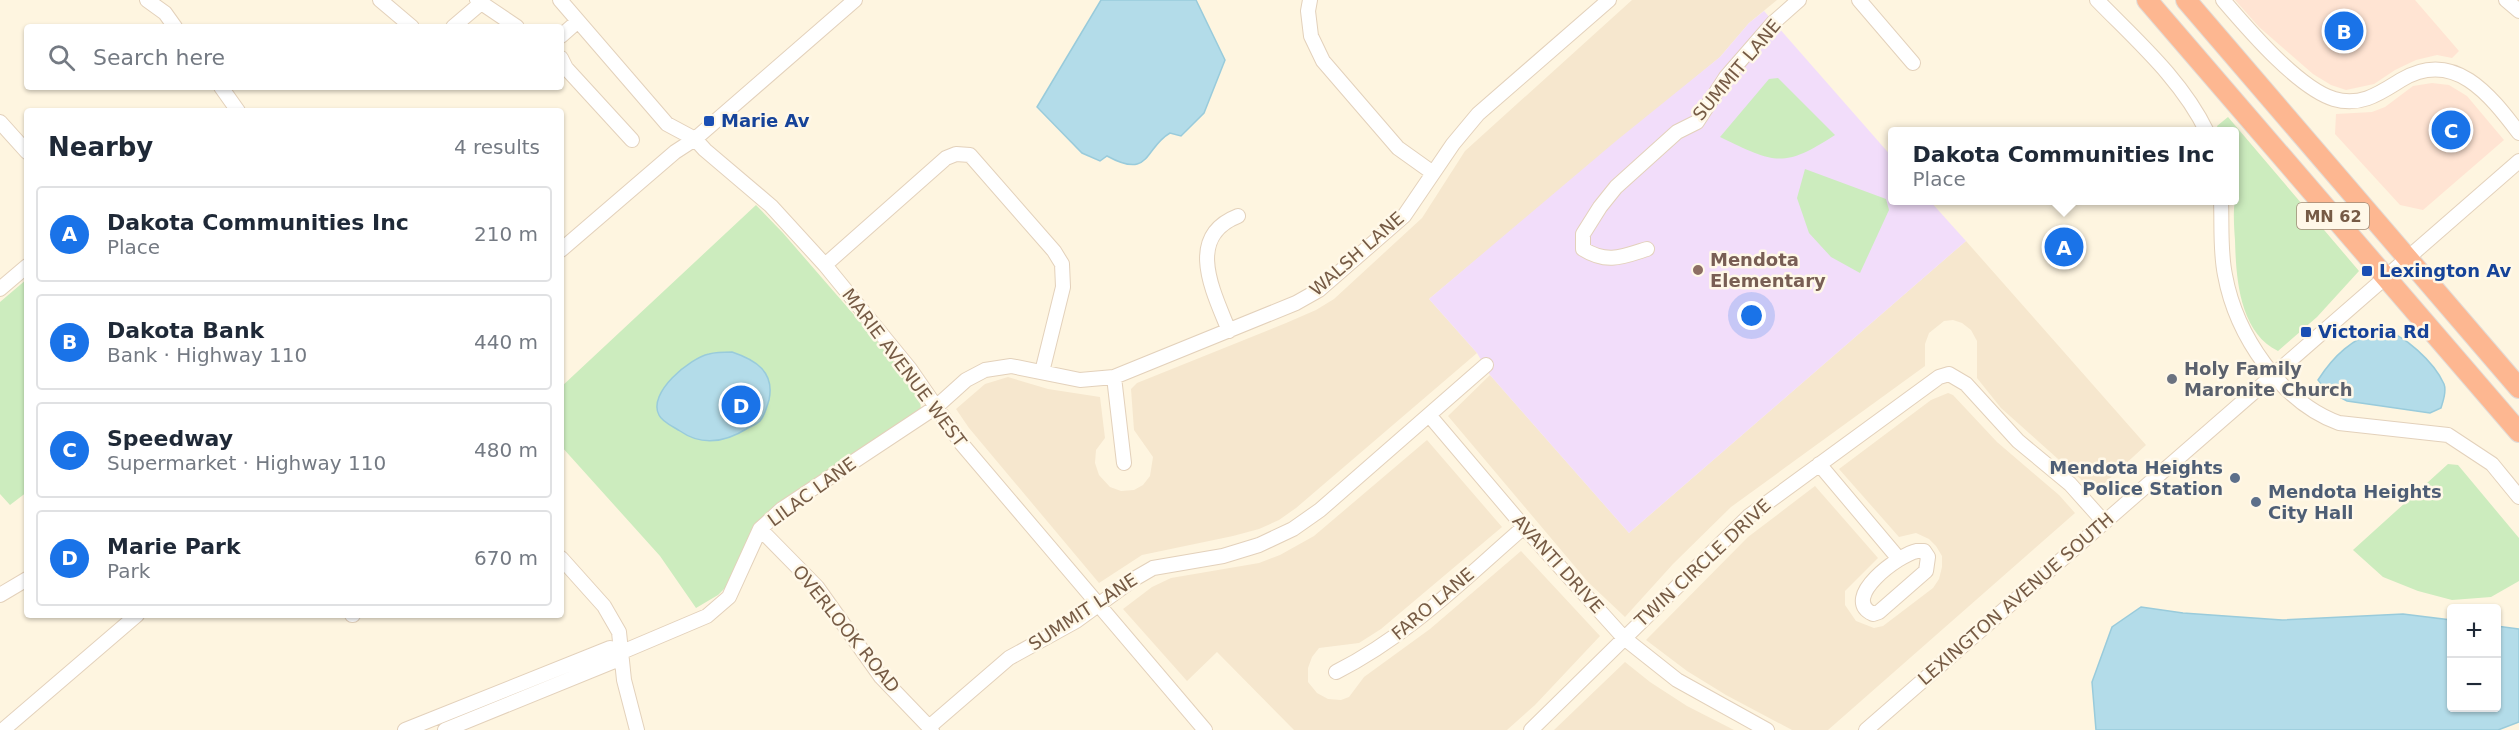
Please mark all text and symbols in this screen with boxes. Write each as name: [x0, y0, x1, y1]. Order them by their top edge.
pin: B: [2324, 9, 2364, 54]
street label: SUMMIT LANE: [1688, 15, 1785, 124]
search box: [24, 24, 564, 90]
icon: search: [45, 41, 78, 74]
text: Search here: [93, 45, 225, 70]
pin: C: [2432, 108, 2470, 152]
place label: Marie Av: [721, 110, 810, 131]
marker: Marie Av: [702, 114, 716, 128]
popup: [1888, 127, 2239, 205]
text: Nearby: [48, 132, 153, 162]
text: 4 results: [454, 135, 540, 159]
text: Dakota Communities Inc: [1913, 142, 2214, 167]
text: Place: [1913, 167, 1966, 191]
road number: MN 62: [2297, 203, 2369, 229]
street label: WALSH LANE: [1305, 207, 1408, 300]
text: Dakota Communities Inc: [107, 210, 409, 235]
text: A: [62, 222, 77, 246]
text: 210 m: [474, 222, 538, 246]
pin: A: [2044, 224, 2084, 270]
text: Place: [107, 235, 160, 259]
place label: Mendota Elementary: [1710, 249, 1826, 291]
place label: Lexington Av: [2379, 260, 2511, 281]
marker: Mendota Elementary: [1691, 263, 1705, 277]
marker: Lexington Av: [2360, 264, 2374, 278]
street label: MARIE AVENUE WEST: [838, 284, 971, 452]
your location: [1737, 301, 1766, 330]
text: Dakota Bank: [107, 318, 264, 343]
place label: Victoria Rd: [2318, 321, 2430, 342]
marker: Victoria Rd: [2299, 325, 2313, 339]
text: B: [62, 330, 77, 354]
text: 440 m: [474, 330, 538, 354]
text: Bank · Highway 110: [107, 343, 307, 367]
place label: Holy Family Maronite Church: [2184, 358, 2353, 400]
marker: Holy Family Maronite Church: [2165, 372, 2179, 386]
pin: D: [722, 382, 760, 428]
text: Speedway: [107, 426, 233, 451]
text: C: [62, 438, 77, 462]
text: 480 m: [474, 438, 538, 462]
text: Supermarket · Highway 110: [107, 451, 386, 475]
street label: LILAC LANE: [764, 453, 860, 531]
place label: Mendota Heights Police Station: [2049, 457, 2223, 499]
marker: Mendota Heights Police Station: [2228, 471, 2242, 485]
place label: Mendota Heights City Hall: [2268, 481, 2442, 523]
street label: TWIN CIRCLE DRIVE: [1630, 494, 1775, 632]
marker: Mendota Heights City Hall: [2249, 495, 2263, 509]
street label: LEXINGTON AVENUE SOUTH: [1914, 508, 2118, 689]
street label: AVANTI DRIVE: [1509, 510, 1608, 617]
text: Marie Park: [107, 534, 241, 559]
text: D: [61, 546, 78, 570]
text: 670 m: [474, 546, 538, 570]
text: Park: [107, 559, 150, 583]
street label: OVERLOOK ROAD: [789, 561, 904, 697]
street label: FARO LANE: [1387, 563, 1478, 644]
street label: SUMMIT LANE: [1024, 569, 1141, 655]
map controls: [2447, 604, 2501, 712]
button: +: [2447, 604, 2501, 658]
button: −: [2447, 658, 2501, 712]

